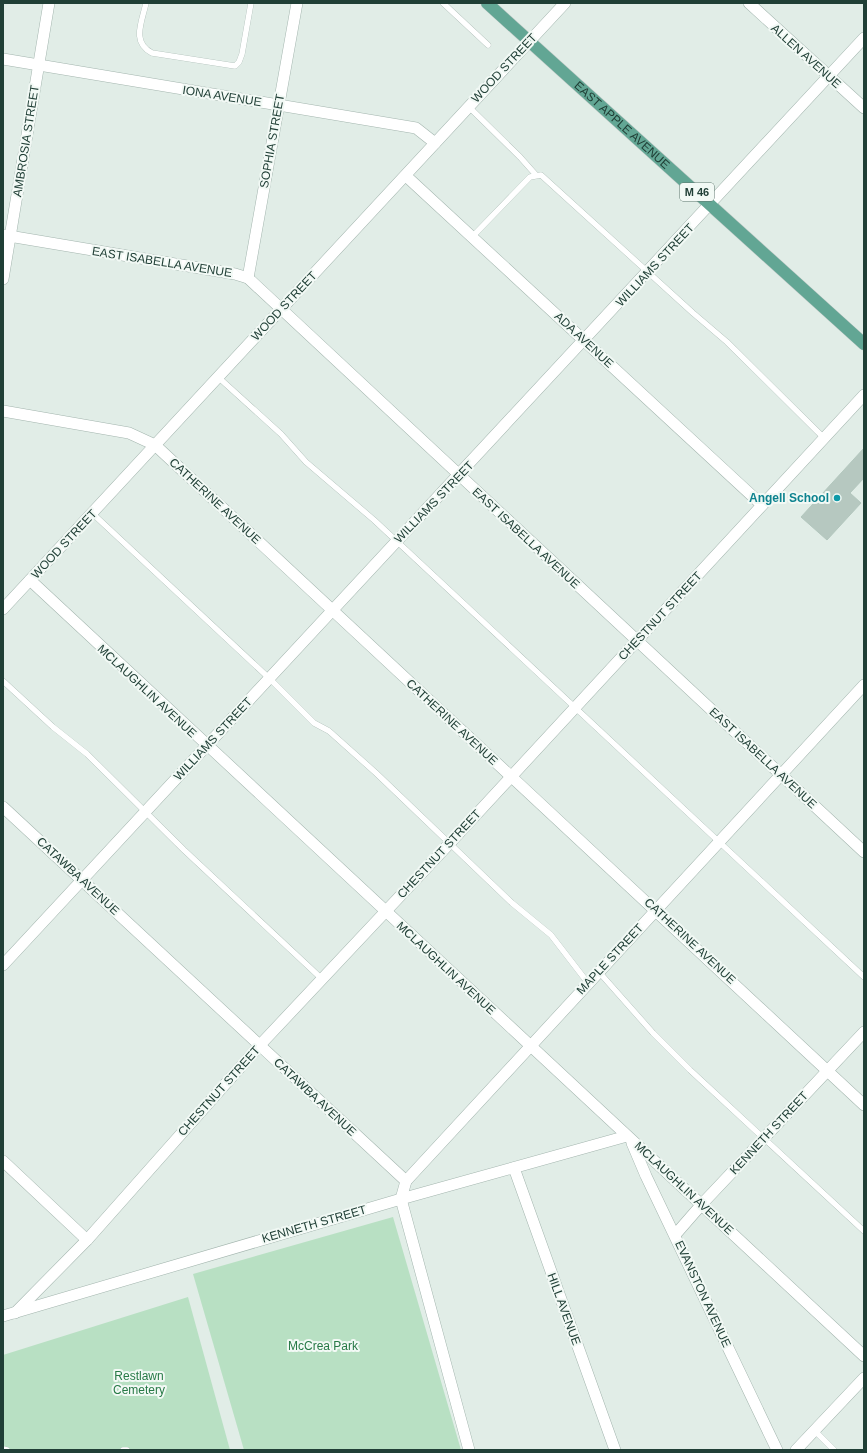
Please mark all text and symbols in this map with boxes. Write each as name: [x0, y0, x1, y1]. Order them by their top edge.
street label: ALLEN AVENUE: [768, 21, 844, 91]
street label: WOOD STREET: [468, 30, 540, 105]
street label: EAST APPLE AVENUE: [571, 78, 673, 172]
street label: AMBROSIA STREET: [10, 83, 42, 198]
street label: IONA AVENUE: [181, 83, 263, 109]
street label: SOPHIA STREET: [257, 92, 287, 189]
road number: M 46: [680, 183, 714, 201]
street label: WILLIAMS STREET: [613, 220, 697, 309]
street label: EAST ISABELLA AVENUE: [91, 244, 233, 280]
street label: WOOD STREET: [248, 268, 320, 343]
street label: ADA AVENUE: [552, 309, 616, 371]
street label: CATHERINE AVENUE: [166, 455, 264, 547]
street label: WILLIAMS STREET: [391, 458, 477, 546]
street label: EAST ISABELLA AVENUE: [469, 485, 583, 591]
place label: Angell School: [749, 491, 829, 505]
marker: Angell School: [832, 493, 842, 503]
street label: WOOD STREET: [28, 506, 100, 581]
street label: CHESTNUT STREET: [615, 568, 705, 663]
street label: MCLAUGHLIN AVENUE: [95, 642, 199, 740]
street label: CATHERINE AVENUE: [403, 676, 501, 768]
street label: WILLIAMS STREET: [171, 694, 255, 783]
street label: EAST ISABELLA AVENUE: [706, 705, 820, 811]
street label: CHESTNUT STREET: [394, 806, 484, 901]
street label: CATAWBA AVENUE: [34, 834, 122, 918]
street label: CATHERINE AVENUE: [641, 895, 739, 987]
street label: MCLAUGHLIN AVENUE: [394, 919, 498, 1017]
street label: MAPLE STREET: [574, 920, 647, 997]
street label: CHESTNUT STREET: [175, 1043, 263, 1139]
street label: CATAWBA AVENUE: [271, 1055, 359, 1139]
street label: KENNETH STREET: [727, 1088, 811, 1177]
street label: MCLAUGHLIN AVENUE: [632, 1139, 736, 1237]
street label: KENNETH STREET: [260, 1202, 368, 1246]
street label: EVANSTON AVENUE: [672, 1238, 734, 1350]
street label: HILL AVENUE: [544, 1271, 584, 1347]
park label: McCrea Park: [288, 1339, 359, 1353]
park label: Restlawn Cemetery: [113, 1369, 165, 1397]

